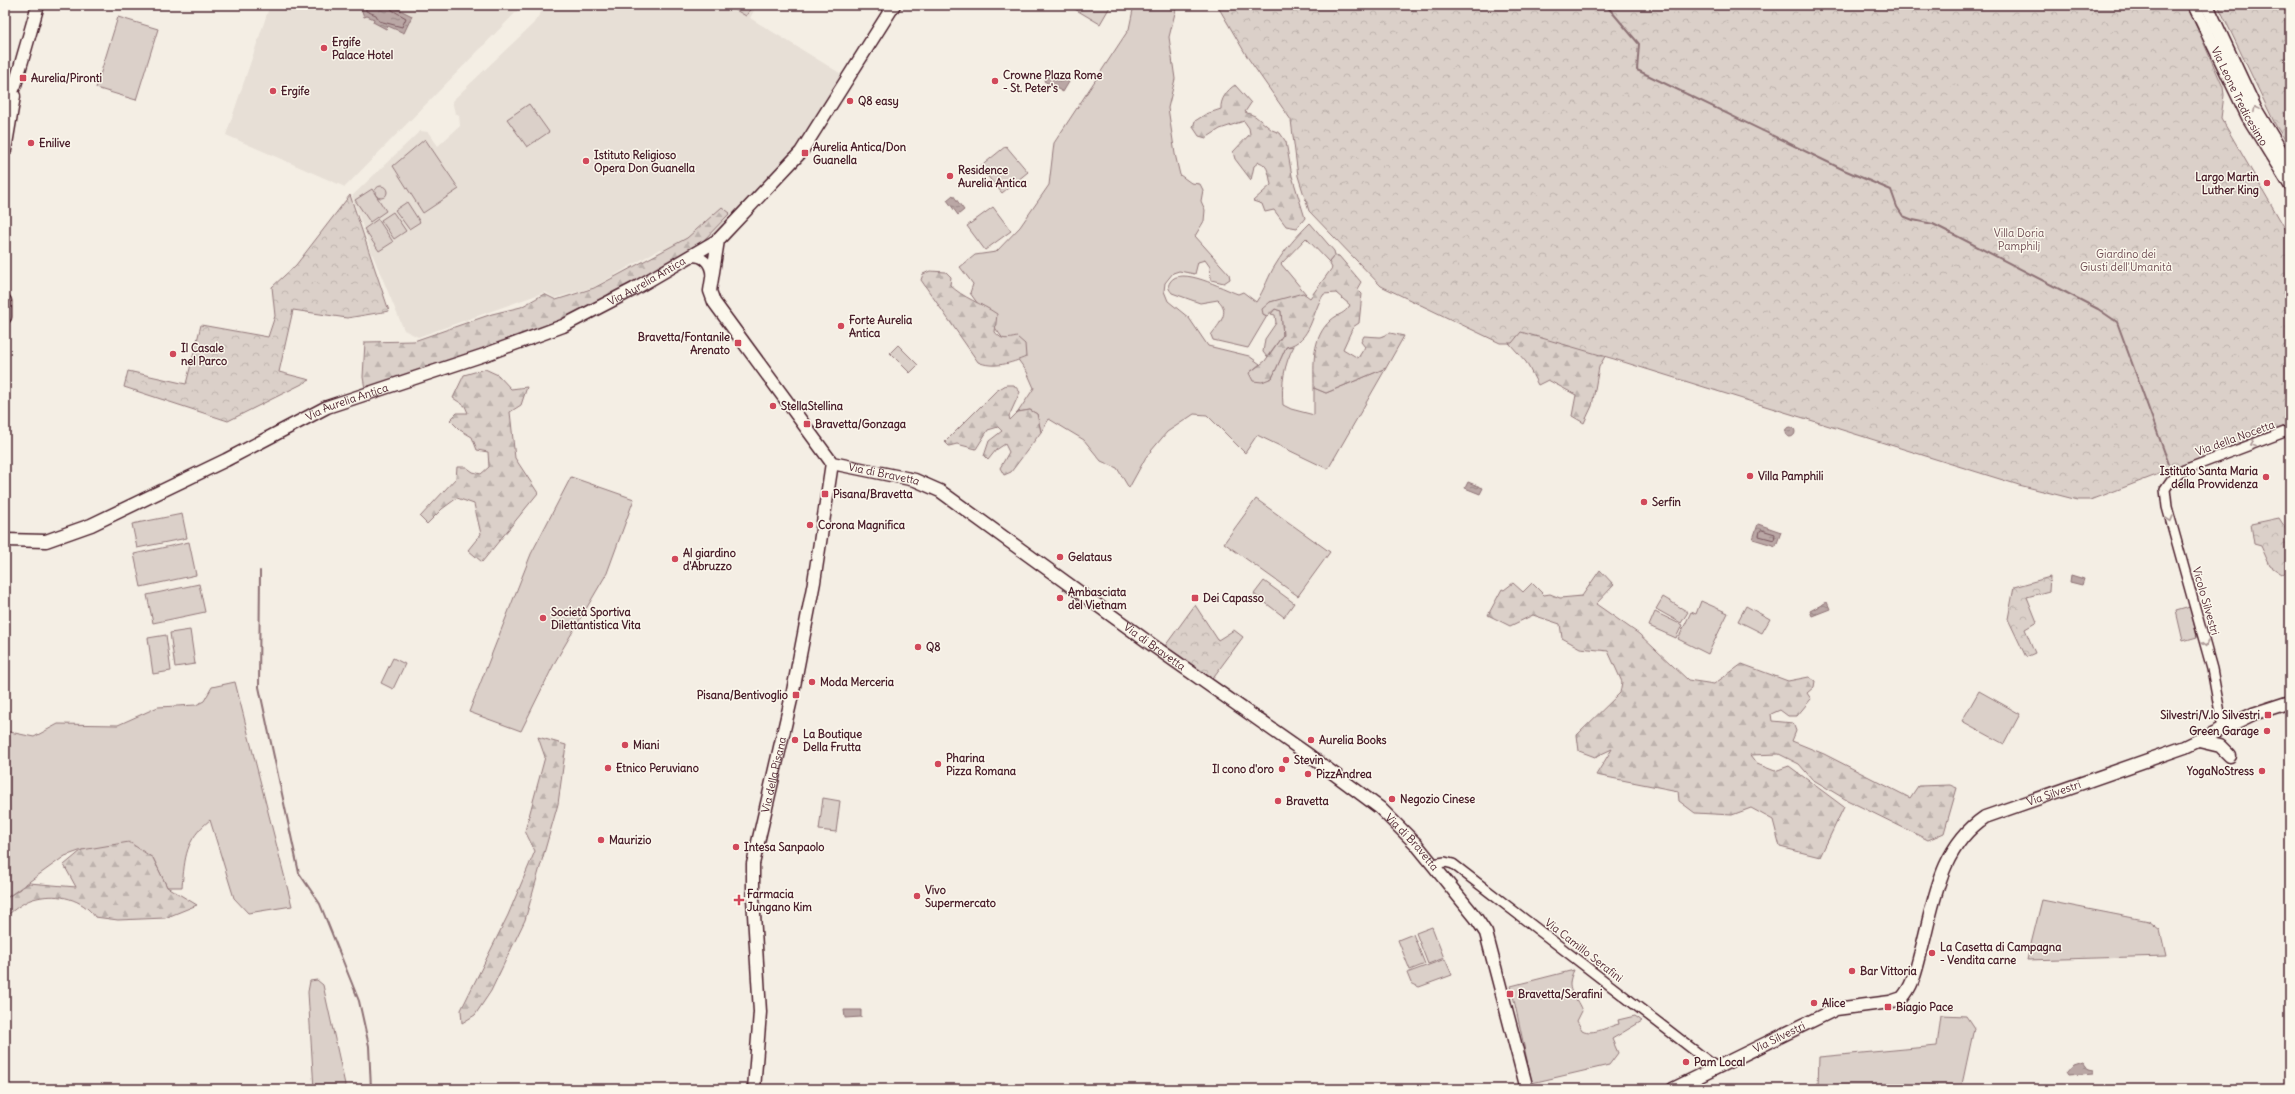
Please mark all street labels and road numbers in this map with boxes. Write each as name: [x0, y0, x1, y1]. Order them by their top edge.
street label: Via Leone Tredicesimo: [2208, 44, 2271, 148]
street label: Via Aurelia Antica: [605, 254, 688, 309]
street label: Via Aurelia Antica: [303, 380, 390, 424]
street label: Via della Nocetta: [2194, 417, 2276, 459]
street label: Via di Bravetta: [847, 460, 922, 488]
street label: Vicolo Silvestri: [2190, 565, 2222, 637]
street label: Via di Bravetta: [1121, 620, 1188, 673]
street label: Via della Pisana: [758, 735, 789, 814]
street label: Via Silvestri: [2025, 777, 2083, 809]
street label: Via di Bravetta: [1382, 810, 1442, 873]
street label: Via Camillo Serafini: [1542, 915, 1626, 985]
street label: Via Silvestri: [1751, 1018, 1807, 1056]

